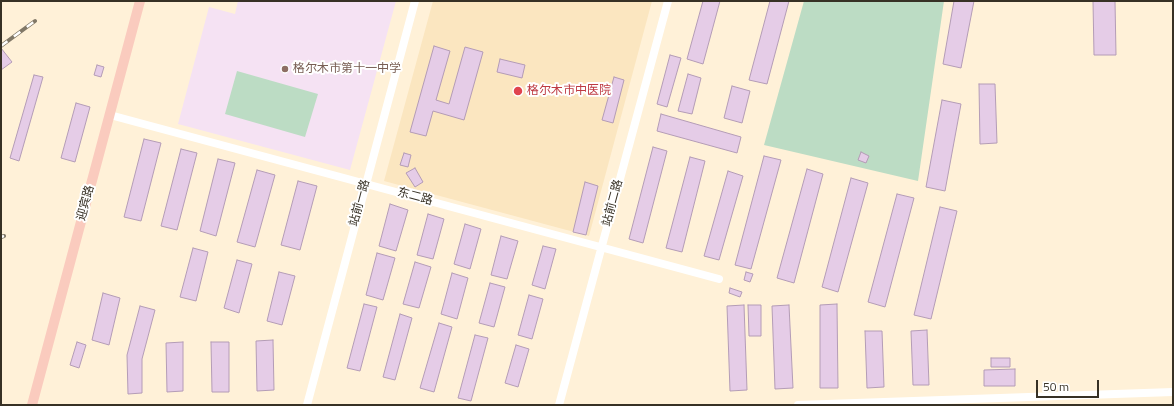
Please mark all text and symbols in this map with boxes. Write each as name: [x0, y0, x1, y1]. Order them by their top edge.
place label: 格尔木市第十一中学: [293, 62, 401, 76]
marker: 格尔木市第十一中学: [280, 64, 290, 74]
place label: 格尔木市中医院: [527, 84, 611, 98]
marker: 格尔木市中医院: [512, 85, 524, 97]
street label: 站前一路: [347, 178, 373, 228]
street label: 站前二路: [600, 178, 626, 228]
street label: 迎宾路: [74, 184, 98, 222]
street label: 东二路: [396, 185, 434, 209]
scale bar: [1038, 372, 1101, 398]
text: 50 m: [1043, 377, 1069, 396]

